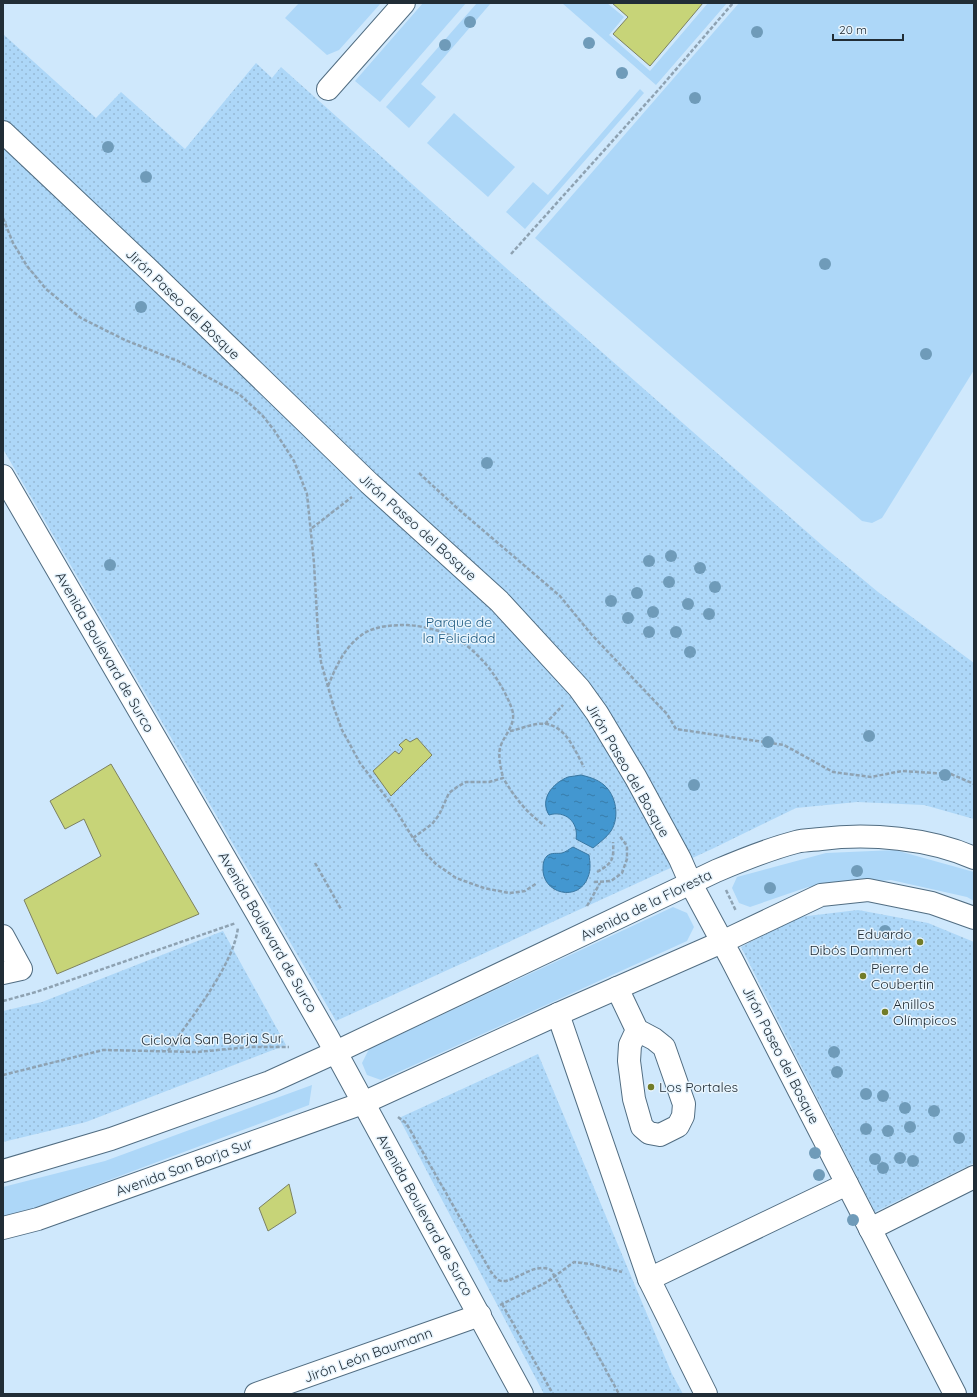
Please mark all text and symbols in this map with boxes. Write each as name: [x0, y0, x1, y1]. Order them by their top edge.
scale bar: [833, 16, 903, 42]
text: 20 m: [839, 22, 867, 37]
street label: Jirón Paseo del Bosque: [122, 245, 244, 363]
street label: Jirón Paseo del Bosque: [355, 469, 481, 585]
street label: Avenida Boulevard de Surco: [52, 569, 158, 735]
park label: Parque de la Felicidad: [422, 613, 496, 647]
street label: Jirón Paseo del Bosque: [582, 700, 674, 840]
street label: Avenida Boulevard de Surco: [215, 849, 321, 1015]
street label: Avenida de la Floresta: [577, 865, 715, 945]
place label: Eduardo Dibós Dammert: [809, 925, 912, 959]
marker: Eduardo Dibós Dammert: [915, 937, 925, 947]
place label: Pierre de Coubertin: [871, 959, 934, 993]
marker: Pierre de Coubertin: [858, 971, 868, 981]
street label: Jirón Paseo del Bosque: [738, 983, 824, 1127]
place label: Anillos Olímpicos: [893, 995, 956, 1029]
marker: Anillos Olímpicos: [880, 1007, 890, 1017]
street label: Ciclovía San Borja Sur: [141, 1029, 284, 1049]
place label: Los Portales: [659, 1078, 738, 1096]
marker: Los Portales: [646, 1082, 656, 1092]
street label: Avenida Boulevard de Surco: [373, 1131, 477, 1299]
street label: Avenida San Borja Sur: [113, 1134, 255, 1200]
street label: Jirón León Baumann: [301, 1323, 435, 1387]

